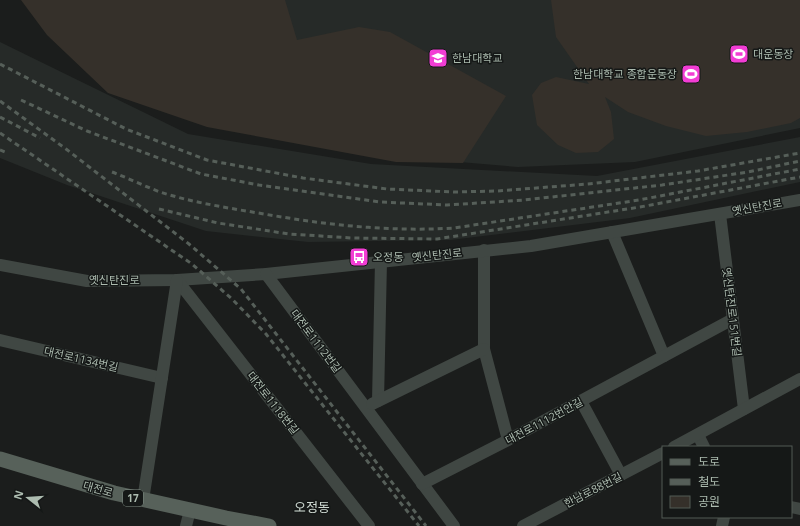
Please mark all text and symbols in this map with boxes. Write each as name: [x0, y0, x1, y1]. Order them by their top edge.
sports icon: 대운동장: [728, 43, 750, 65]
place label: 대운동장: [753, 46, 793, 61]
school or university icon: 한남대학교: [427, 47, 449, 69]
place label: 한남대학교: [452, 50, 503, 65]
sports icon: 한남대학교 종합운동장: [680, 63, 702, 85]
place label: 한남대학교 종합운동장: [573, 66, 677, 81]
street label: 옛신탄진로: [731, 195, 783, 218]
street label: 옛신탄진로: [411, 244, 463, 265]
bus stop icon: 오정동: [348, 246, 370, 268]
place label: 오정동: [373, 249, 403, 264]
street label: 옛신탄진로151번길: [720, 267, 745, 357]
street label: 옛신탄진로: [89, 272, 139, 287]
street label: 대전로1112번길: [288, 306, 345, 375]
street label: 대전로1134번길: [43, 343, 120, 374]
street label: 대전로1118번길: [244, 368, 303, 437]
street label: 대전로1112번안길: [502, 394, 585, 447]
legend: [662, 446, 792, 518]
text: 도로: [698, 453, 720, 470]
street label: 한남로88번길: [561, 469, 624, 511]
text: 철도: [698, 473, 720, 490]
street label: 대전로: [81, 477, 115, 500]
north arrow: [8, 478, 48, 518]
text: N: [9, 488, 26, 501]
road number: 17: [123, 490, 143, 506]
text: 공원: [698, 493, 720, 510]
district label: 오정동: [294, 498, 330, 516]

